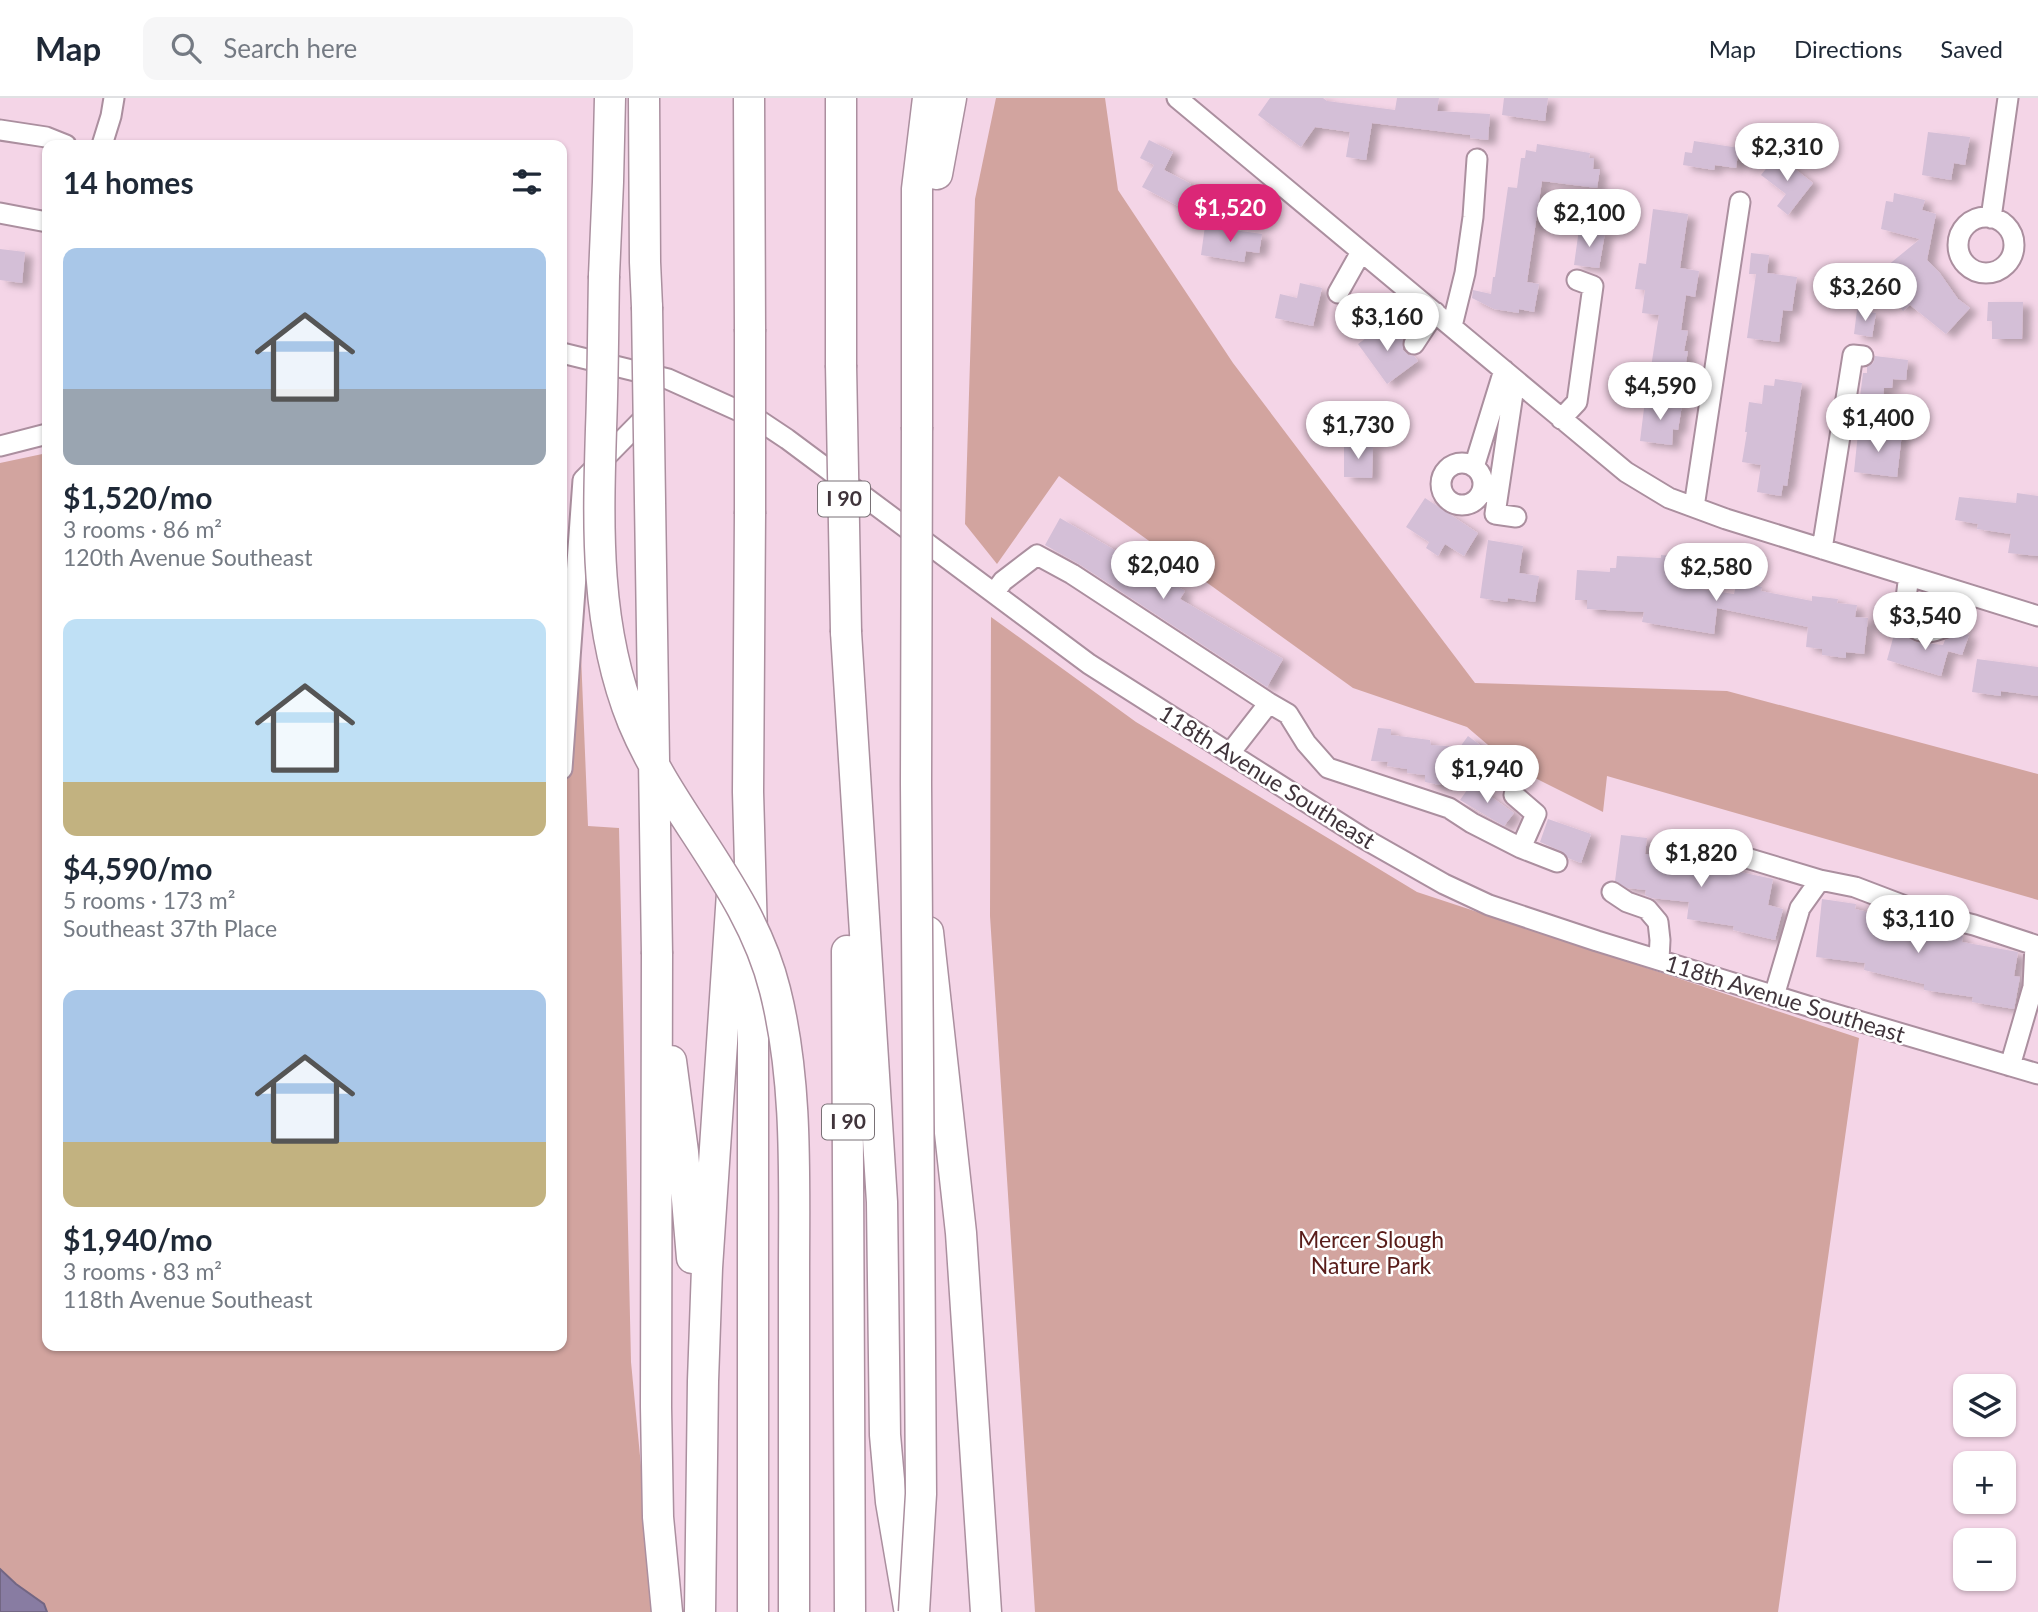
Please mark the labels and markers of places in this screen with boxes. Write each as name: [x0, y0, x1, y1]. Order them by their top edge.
pin: $2,310: [1730, 123, 1844, 183]
pin: $1,520: [1173, 184, 1287, 244]
pin: $2,100: [1532, 190, 1646, 249]
pin: $3,260: [1808, 264, 1922, 323]
pin: $3,160: [1330, 294, 1444, 353]
pin: $4,590: [1603, 362, 1717, 422]
pin: $1,400: [1821, 394, 1935, 454]
pin: $1,730: [1301, 402, 1415, 461]
pin: $2,040: [1106, 542, 1220, 601]
pin: $2,580: [1659, 544, 1773, 603]
pin: $3,540: [1868, 592, 1982, 652]
pin: $1,940: [1430, 746, 1544, 805]
pin: $1,820: [1644, 830, 1758, 889]
pin: $3,110: [1861, 896, 1975, 955]

